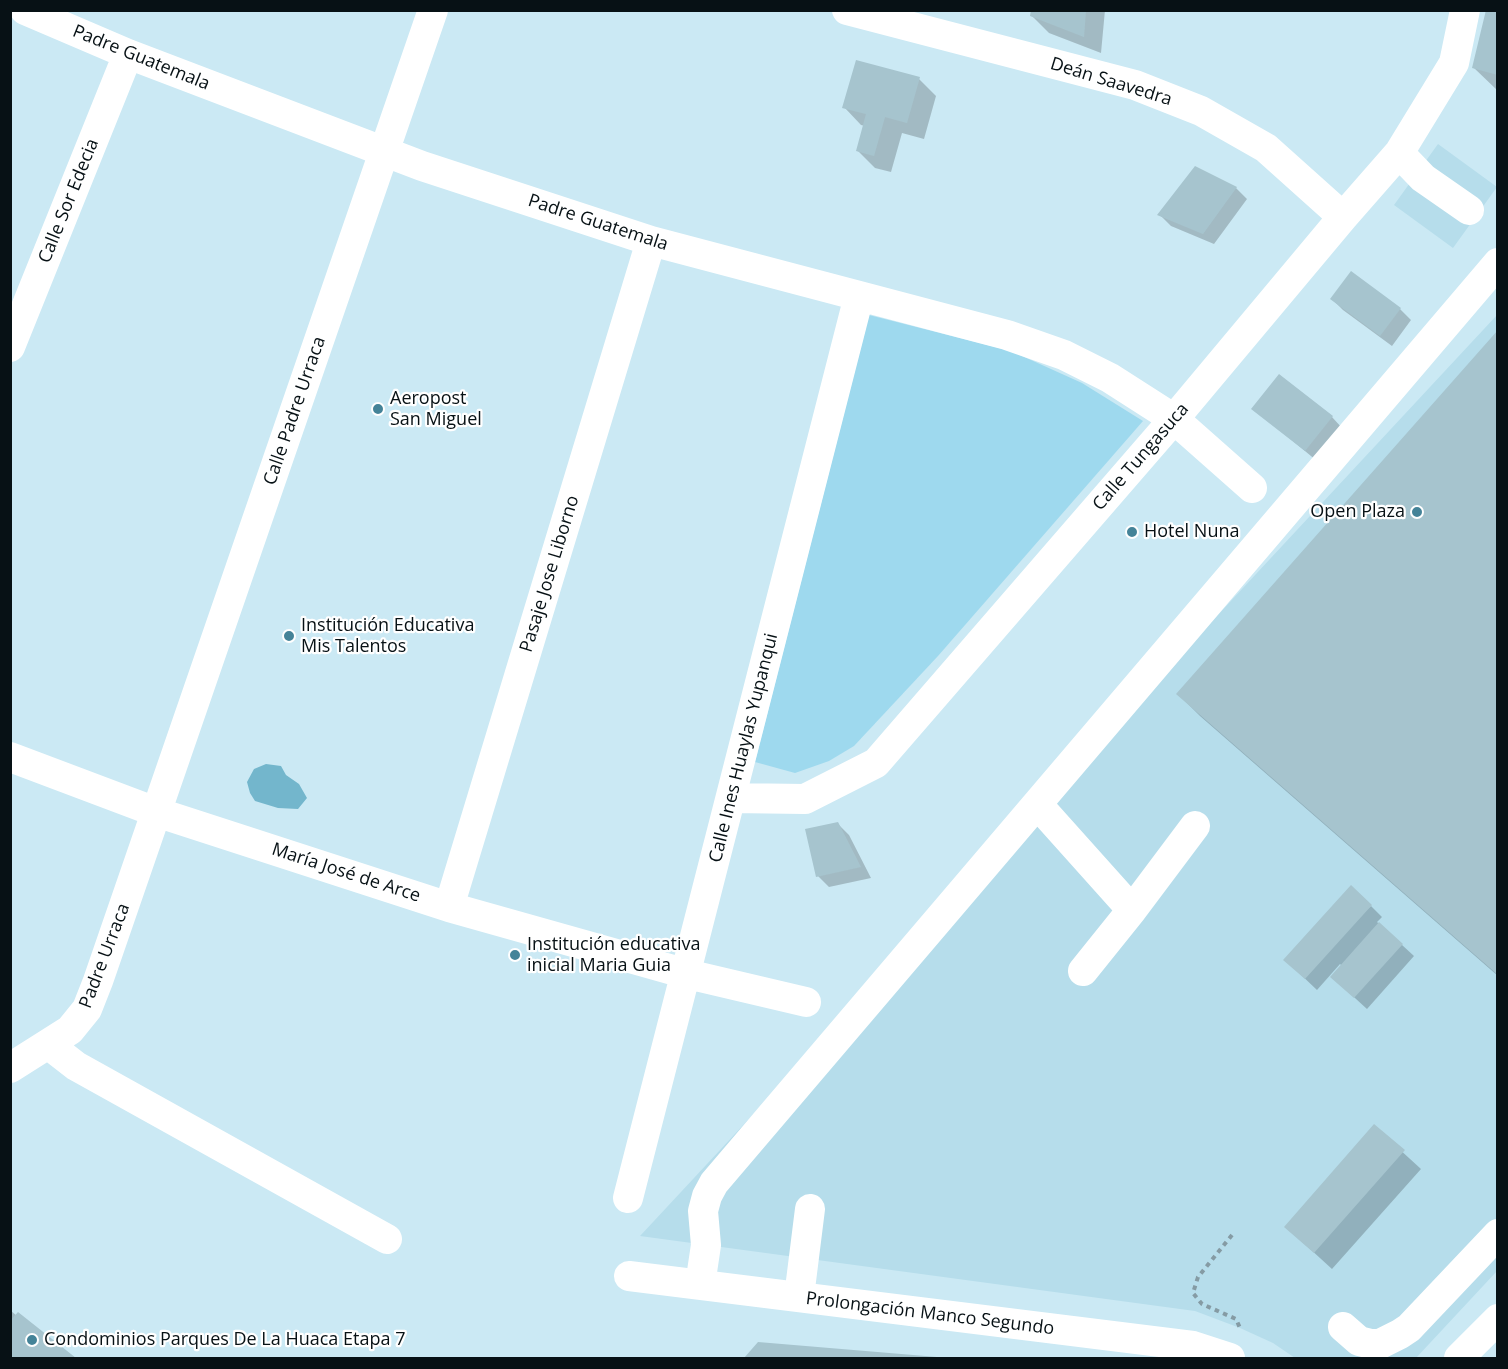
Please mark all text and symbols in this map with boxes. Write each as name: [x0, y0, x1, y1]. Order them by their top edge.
street label: Padre Guatemala: [69, 21, 213, 95]
street label: Deán Saavedra: [1047, 53, 1175, 111]
street label: Calle Sor Edecia: [34, 136, 104, 266]
street label: Padre Guatemala: [525, 190, 671, 256]
street label: Calle Padre Urraca: [259, 334, 331, 488]
place label: Aeropost San Miguel: [390, 388, 482, 430]
street label: Calle Tungasuca: [1088, 399, 1194, 515]
marker: Aeropost San Miguel: [371, 402, 385, 416]
street label: Pasaje Jose Liborno: [516, 493, 584, 655]
place label: Open Plaza: [1310, 501, 1405, 523]
marker: Open Plaza: [1410, 505, 1424, 519]
place label: Hotel Nuna: [1144, 521, 1239, 543]
marker: Hotel Nuna: [1125, 525, 1139, 539]
place label: Institución Educativa Mis Talentos: [301, 615, 474, 658]
marker: Institución Educativa Mis Talentos: [282, 629, 296, 643]
street label: Calle Ines Huaylas Yupanqui: [705, 631, 783, 865]
street label: María José de Arce: [269, 839, 423, 907]
street label: Padre Urraca: [75, 901, 135, 1011]
place label: Institución educativa inicial Maria Guia: [527, 934, 701, 976]
marker: Institución educativa inicial Maria Guia: [508, 948, 522, 962]
street label: Prolongación Manco Segundo: [805, 1288, 1055, 1340]
place label: Condominios Parques De La Huaca Etapa 7: [44, 1329, 405, 1351]
marker: Condominios Parques De La Huaca Etapa 7: [25, 1333, 39, 1347]

